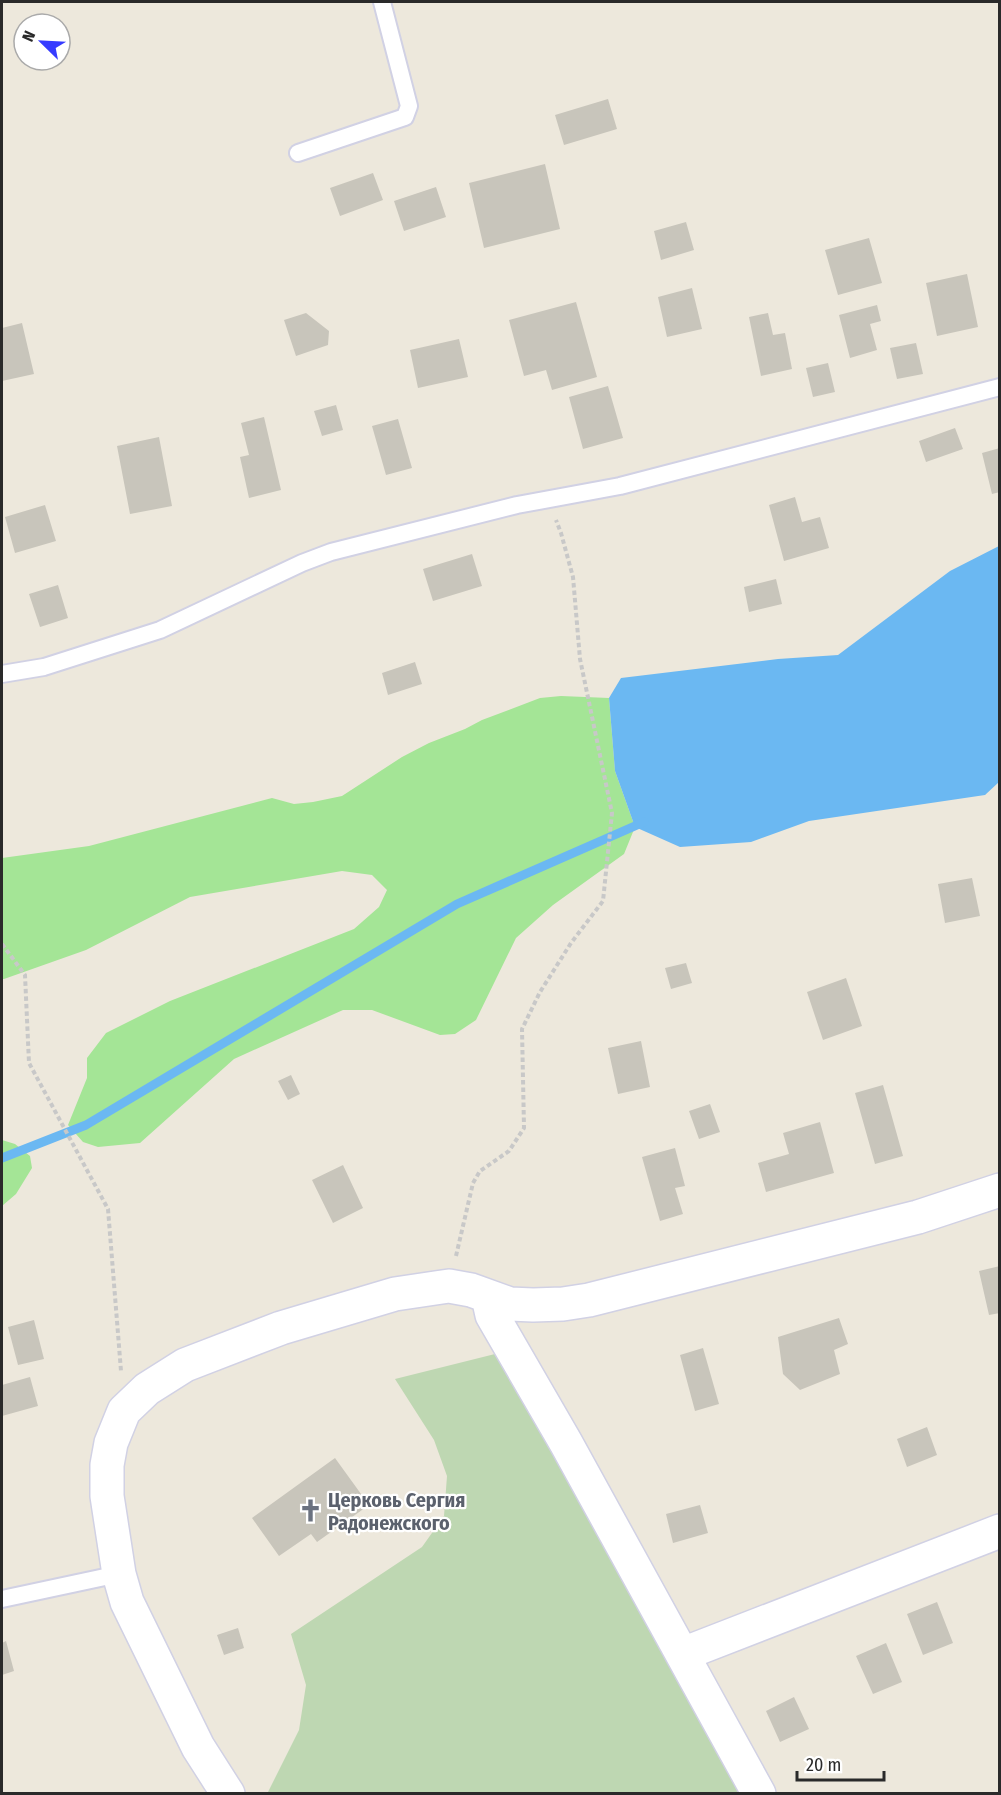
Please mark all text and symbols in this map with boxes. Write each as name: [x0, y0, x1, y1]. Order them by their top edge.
north arrow: [12, 12, 72, 72]
text: N: [18, 28, 39, 44]
place label: Церковь Сергия Радонежского: [328, 1488, 465, 1535]
church icon: Церковь Сергия Радонежского: [297, 1498, 323, 1524]
scale bar: [797, 1744, 884, 1782]
text: 20 m: [806, 1754, 841, 1776]

